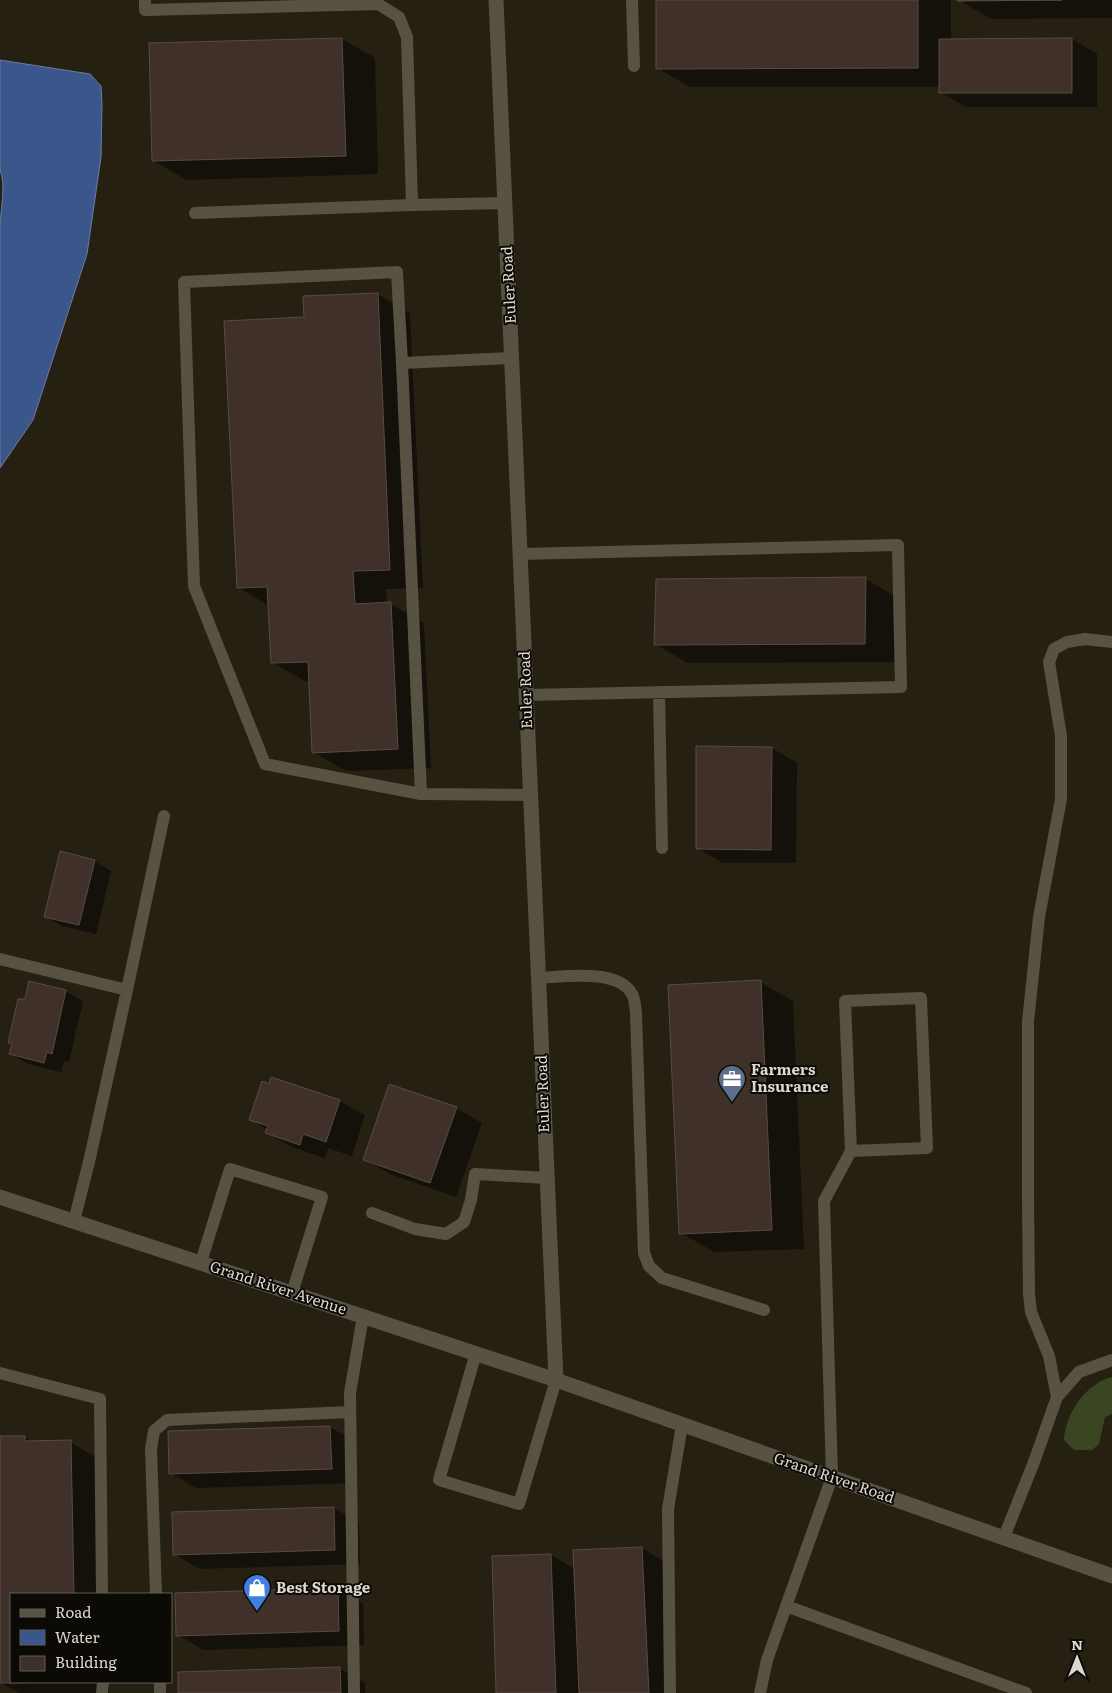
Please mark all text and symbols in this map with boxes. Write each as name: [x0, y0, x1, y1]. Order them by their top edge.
street label: Euler Road: [494, 246, 521, 325]
street label: Euler Road: [512, 651, 537, 729]
street label: Euler Road: [529, 1055, 554, 1133]
place label: Farmers Insurance: [751, 1057, 829, 1097]
office icon: Farmers Insurance: [717, 1064, 747, 1103]
street label: Grand River Avenue: [207, 1254, 350, 1320]
street label: Grand River Road: [771, 1445, 898, 1508]
shop icon: Best Storage: [242, 1573, 272, 1612]
place label: Best Storage: [276, 1575, 371, 1598]
legend: [10, 1593, 172, 1683]
text: Road: [55, 1600, 91, 1623]
text: Water: [55, 1625, 100, 1648]
north arrow: [1052, 1633, 1102, 1683]
text: N: [1071, 1634, 1083, 1654]
text: Building: [55, 1650, 117, 1673]

